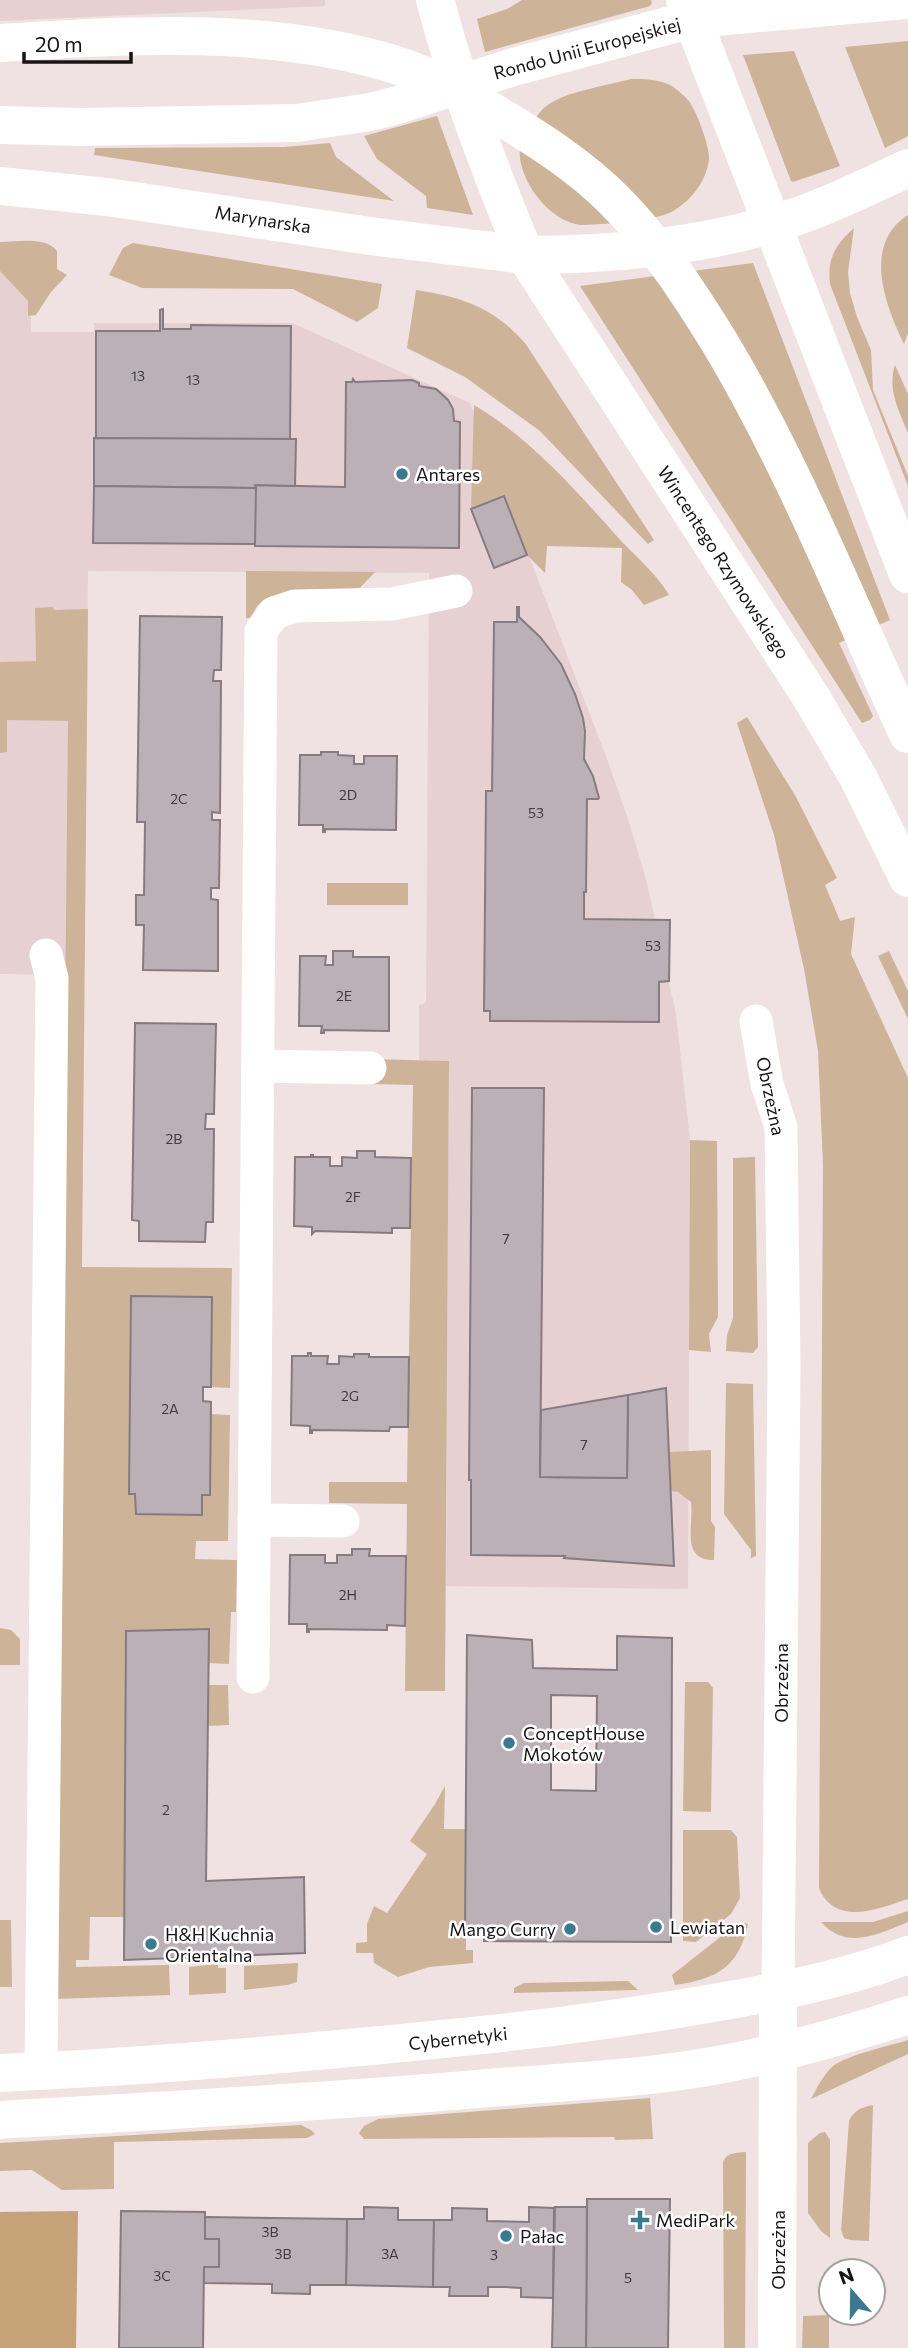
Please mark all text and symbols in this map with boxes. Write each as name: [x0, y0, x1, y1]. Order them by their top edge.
street label: Rondo Unii Europejskiej: [491, 12, 683, 84]
scale bar: [24, 21, 131, 65]
text: 20 m: [35, 31, 83, 56]
street label: Marynarska: [213, 201, 313, 237]
house number: 13: [131, 367, 145, 384]
house number: 13: [186, 371, 200, 388]
street label: Wincentego Rzymowskiego: [653, 461, 795, 663]
place label: Antares: [416, 463, 480, 485]
marker: Antares: [394, 466, 410, 482]
house number: 2D: [339, 786, 357, 803]
house number: 2C: [170, 790, 188, 807]
house number: 53: [528, 804, 544, 821]
house number: 53: [645, 937, 661, 954]
house number: 2E: [336, 987, 352, 1004]
street label: Obrzeżna: [752, 1055, 790, 1137]
house number: 2B: [166, 1130, 182, 1147]
house number: 2F: [345, 1188, 361, 1205]
house number: 7: [502, 1230, 510, 1247]
house number: 2G: [341, 1387, 359, 1404]
house number: 2A: [161, 1400, 179, 1417]
house number: 7: [580, 1436, 588, 1453]
house number: 2H: [339, 1586, 357, 1603]
street label: Obrzeżna: [770, 1643, 792, 1723]
place label: ConceptHouse Mokotów: [523, 1722, 645, 1765]
marker: ConceptHouse Mokotów: [501, 1735, 517, 1751]
house number: 2: [162, 1801, 170, 1818]
place label: Lewiatan: [670, 1916, 745, 1938]
place label: Mango Curry: [449, 1918, 556, 1940]
marker: Lewiatan: [648, 1919, 664, 1935]
marker: Mango Curry: [562, 1921, 578, 1937]
place label: H&H Kuchnia Orientalna: [165, 1923, 274, 1966]
marker: H&H Kuchnia Orientalna: [143, 1936, 159, 1952]
street label: Cybernetyki: [407, 2022, 509, 2054]
place label: MediPark: [656, 2209, 736, 2231]
marker: MediPark: [630, 2210, 650, 2230]
street label: Obrzeżna: [767, 2210, 789, 2290]
house number: 3B: [261, 2223, 279, 2240]
place label: Pałac: [520, 2225, 565, 2247]
marker: Pałac: [498, 2228, 514, 2244]
house number: 3B: [274, 2245, 292, 2262]
house number: 3A: [381, 2245, 399, 2262]
house number: 3: [490, 2246, 498, 2263]
north arrow: [817, 2257, 887, 2327]
text: N: [835, 2262, 857, 2289]
house number: 3C: [153, 2267, 171, 2284]
house number: 5: [624, 2269, 632, 2286]

